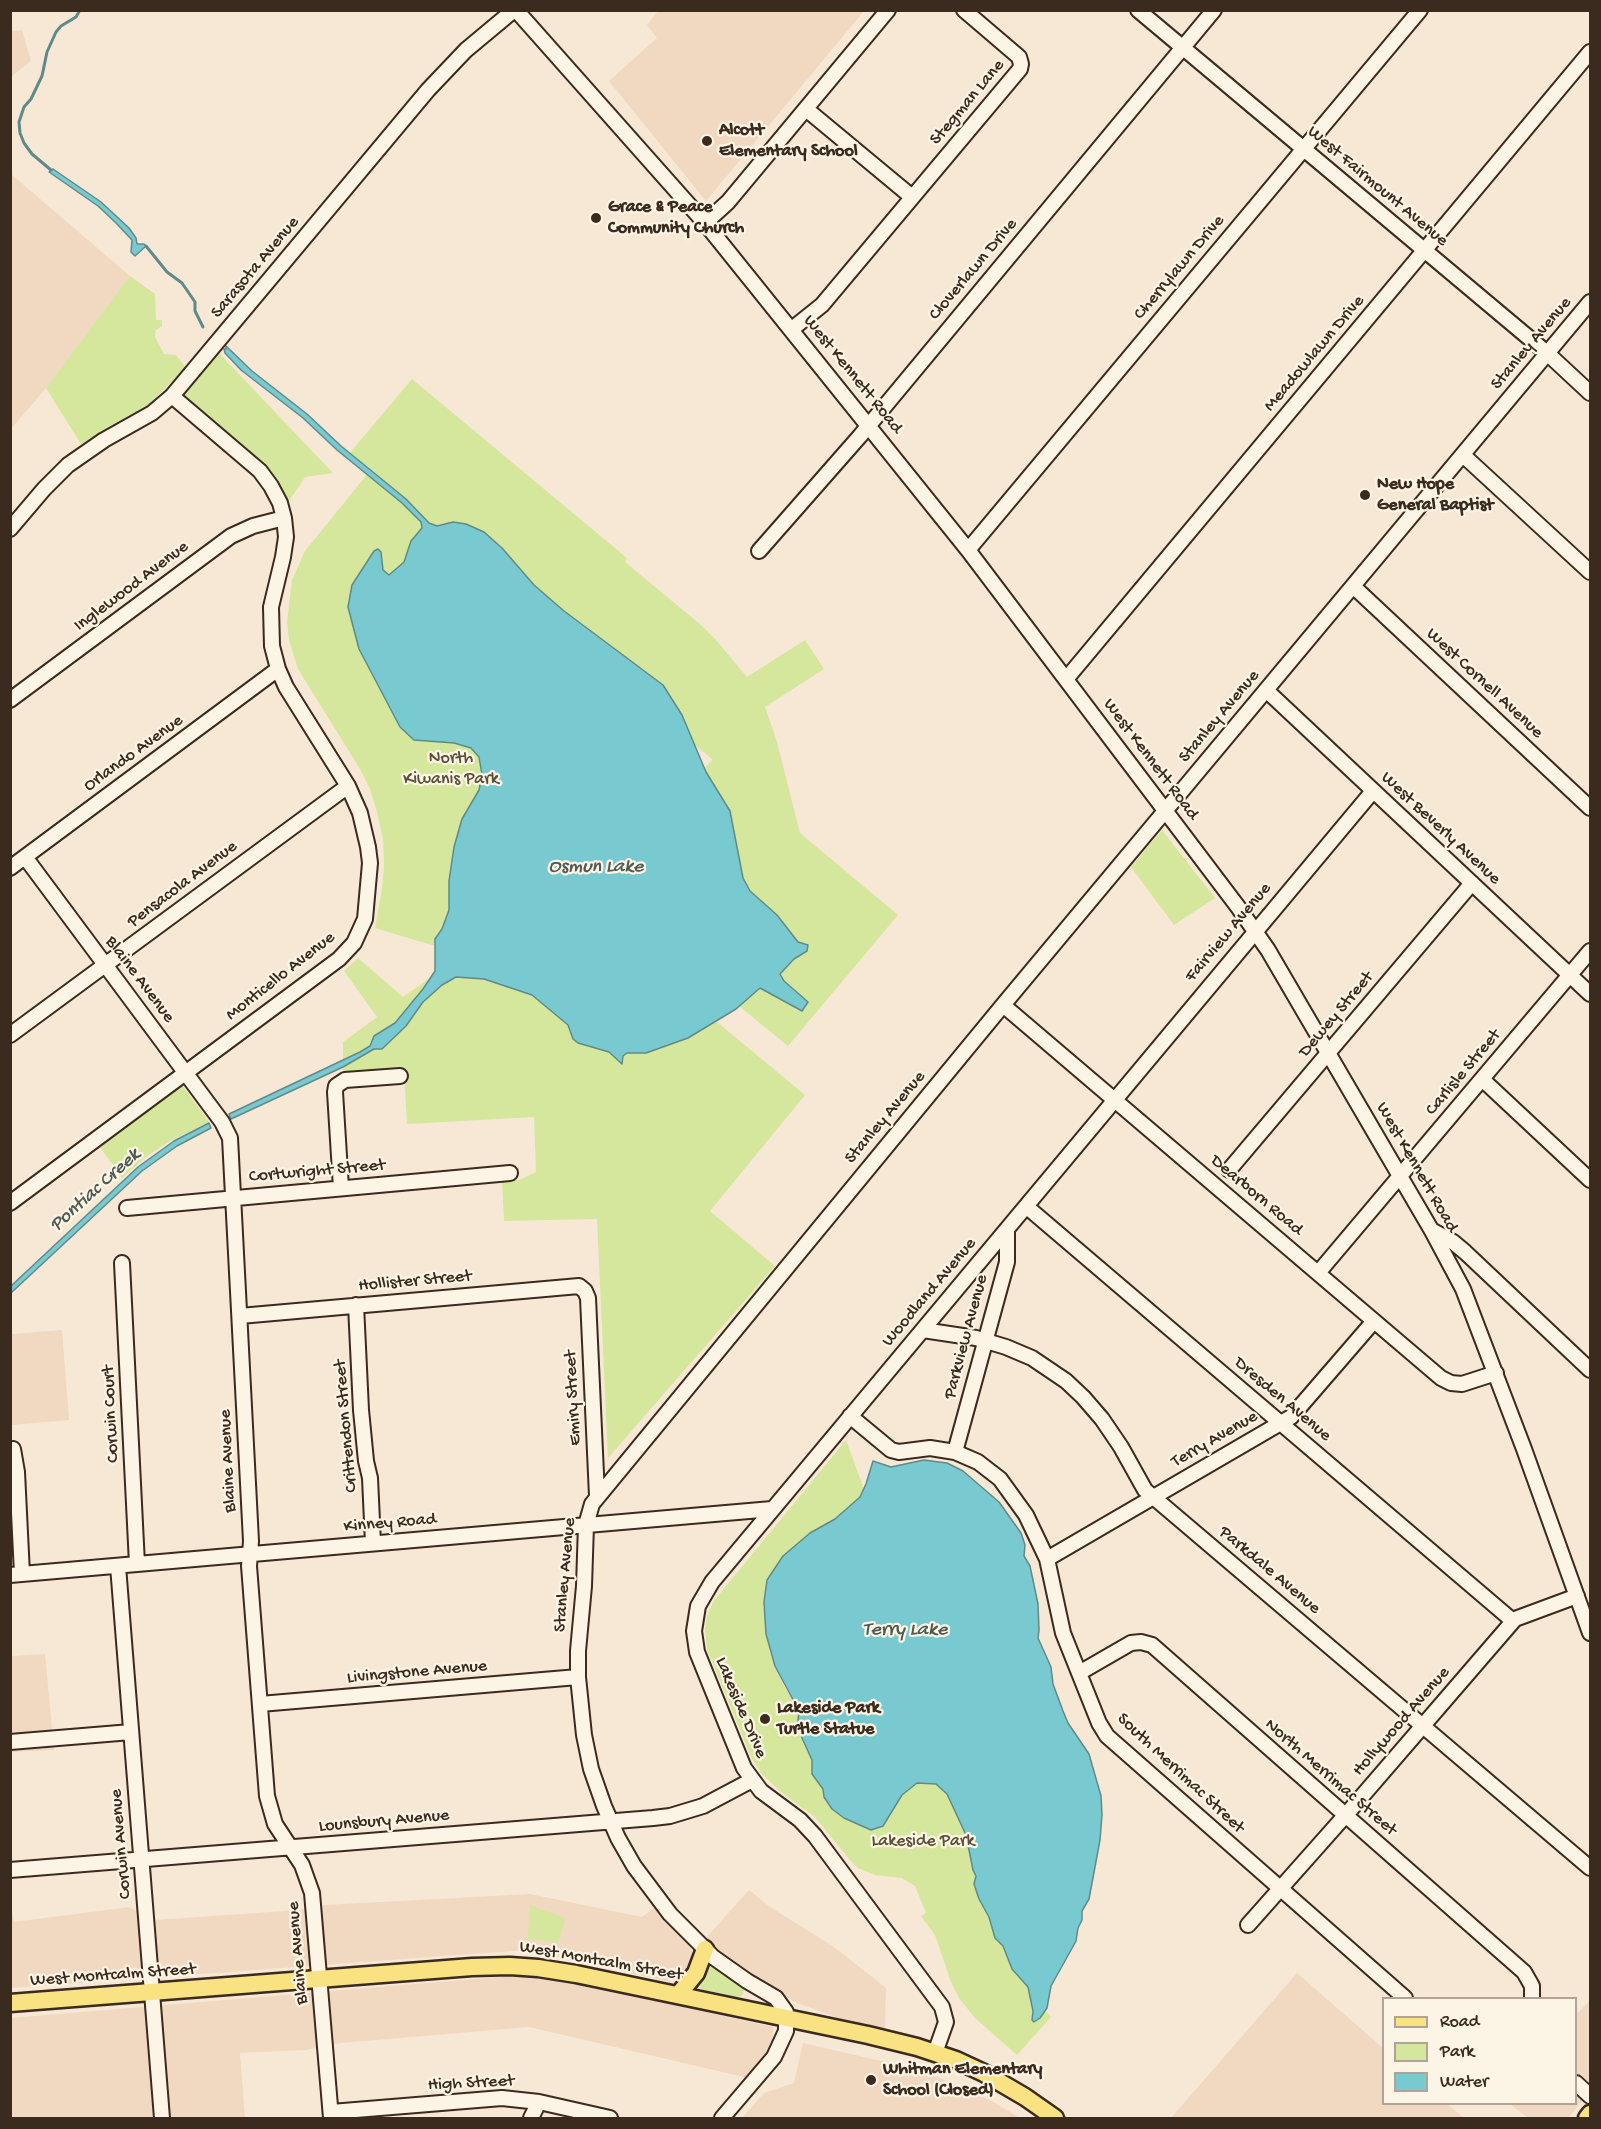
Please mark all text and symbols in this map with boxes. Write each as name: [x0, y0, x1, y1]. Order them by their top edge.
street label: Stegman Lane: [926, 56, 1010, 150]
place label: Alcott Elementary School: [719, 120, 858, 162]
street label: West Fairmount Avenue: [1302, 122, 1452, 252]
marker: Alcott Elementary School: [700, 134, 714, 148]
place label: Grace & Peace Community Church: [608, 197, 744, 240]
marker: Grace & Peace Community Church: [589, 211, 603, 225]
street label: Cherrylawn Drive: [1130, 211, 1230, 325]
street label: Sarasota Avenue: [207, 213, 305, 323]
street label: Cloverlawn Drive: [925, 215, 1023, 325]
street label: Meadowlawn Drive: [1260, 291, 1370, 417]
street label: Stanley Avenue: [1487, 293, 1577, 395]
street label: West Kennett Road: [797, 311, 907, 439]
place label: New Hope General Baptist: [1377, 474, 1493, 516]
marker: New Hope General Baptist: [1358, 488, 1372, 502]
street label: Inglewood Avenue: [70, 537, 194, 637]
street label: West Cornell Avenue: [1421, 624, 1547, 744]
street label: Stanley Avenue: [1175, 666, 1265, 768]
street label: West Kennett Road: [1097, 695, 1203, 825]
street label: Orlando Avenue: [80, 711, 188, 797]
park label: North Kiwanis Park: [403, 748, 499, 790]
street label: West Beverly Avenue: [1376, 768, 1504, 890]
street label: Pensacola Avenue: [124, 837, 242, 933]
water label: Osmun Lake: [549, 856, 643, 880]
street label: Fairview Avenue: [1181, 879, 1277, 987]
street label: Monticello Avenue: [222, 928, 340, 1026]
street label: Blaine Avenue: [99, 932, 179, 1028]
street label: Dewey Street: [1295, 968, 1379, 1062]
street label: Carlisle Street: [1422, 1025, 1506, 1121]
street label: Stanley Avenue: [841, 1067, 931, 1169]
street label: West Kennett Road: [1370, 1099, 1462, 1237]
water label: Pontiac Creek: [46, 1144, 146, 1238]
street label: Dearborn Road: [1205, 1151, 1307, 1241]
street label: Cortwright Street: [248, 1155, 386, 1189]
street label: Woodland Avenue: [878, 1234, 982, 1352]
street label: Hollister Street: [358, 1266, 472, 1298]
street label: Parkview Avenue: [940, 1272, 994, 1402]
street label: Emiry Street: [561, 1350, 587, 1446]
street label: Dresden Avenue: [1229, 1353, 1335, 1447]
street label: Crittendon Street: [330, 1359, 364, 1493]
street label: Corwin Court: [99, 1365, 125, 1463]
street label: Terry Avenue: [1168, 1407, 1262, 1473]
street label: Blaine Avenue: [216, 1409, 242, 1513]
street label: Kinney Road: [343, 1509, 437, 1539]
street label: Stanley Avenue: [550, 1517, 582, 1633]
street label: Parkdale Avenue: [1214, 1522, 1324, 1620]
water label: Terry Lake: [863, 1619, 947, 1643]
street label: Lakeside Drive: [709, 1654, 771, 1762]
street label: Livingstone Avenue: [346, 1656, 488, 1690]
street label: Hollywood Avenue: [1349, 1663, 1455, 1781]
place label: Lakeside Park Turtle Statue: [777, 1698, 880, 1740]
street label: South Merrimac Street: [1112, 1709, 1248, 1839]
marker: Lakeside Park Turtle Statue: [758, 1712, 772, 1726]
street label: North Merrimac Street: [1259, 1715, 1401, 1841]
street label: Corwin Avenue: [106, 1788, 138, 1900]
street label: Lounsbury Avenue: [318, 1806, 450, 1838]
park label: Lakeside Park: [872, 1831, 974, 1853]
street label: Blaine Avenue: [284, 1901, 314, 2005]
street label: West Montcalm Street: [518, 1937, 684, 1987]
street label: West Montcalm Street: [30, 1959, 196, 1993]
legend: [1382, 1997, 1577, 2105]
text: Road: [1440, 2012, 1479, 2033]
text: Park: [1440, 2042, 1474, 2063]
place label: Whitman Elementary School (Closed): [883, 2059, 1042, 2102]
street label: High Street: [427, 2071, 515, 2097]
text: Water: [1440, 2072, 1488, 2093]
marker: Whitman Elementary School (Closed): [864, 2073, 878, 2087]

